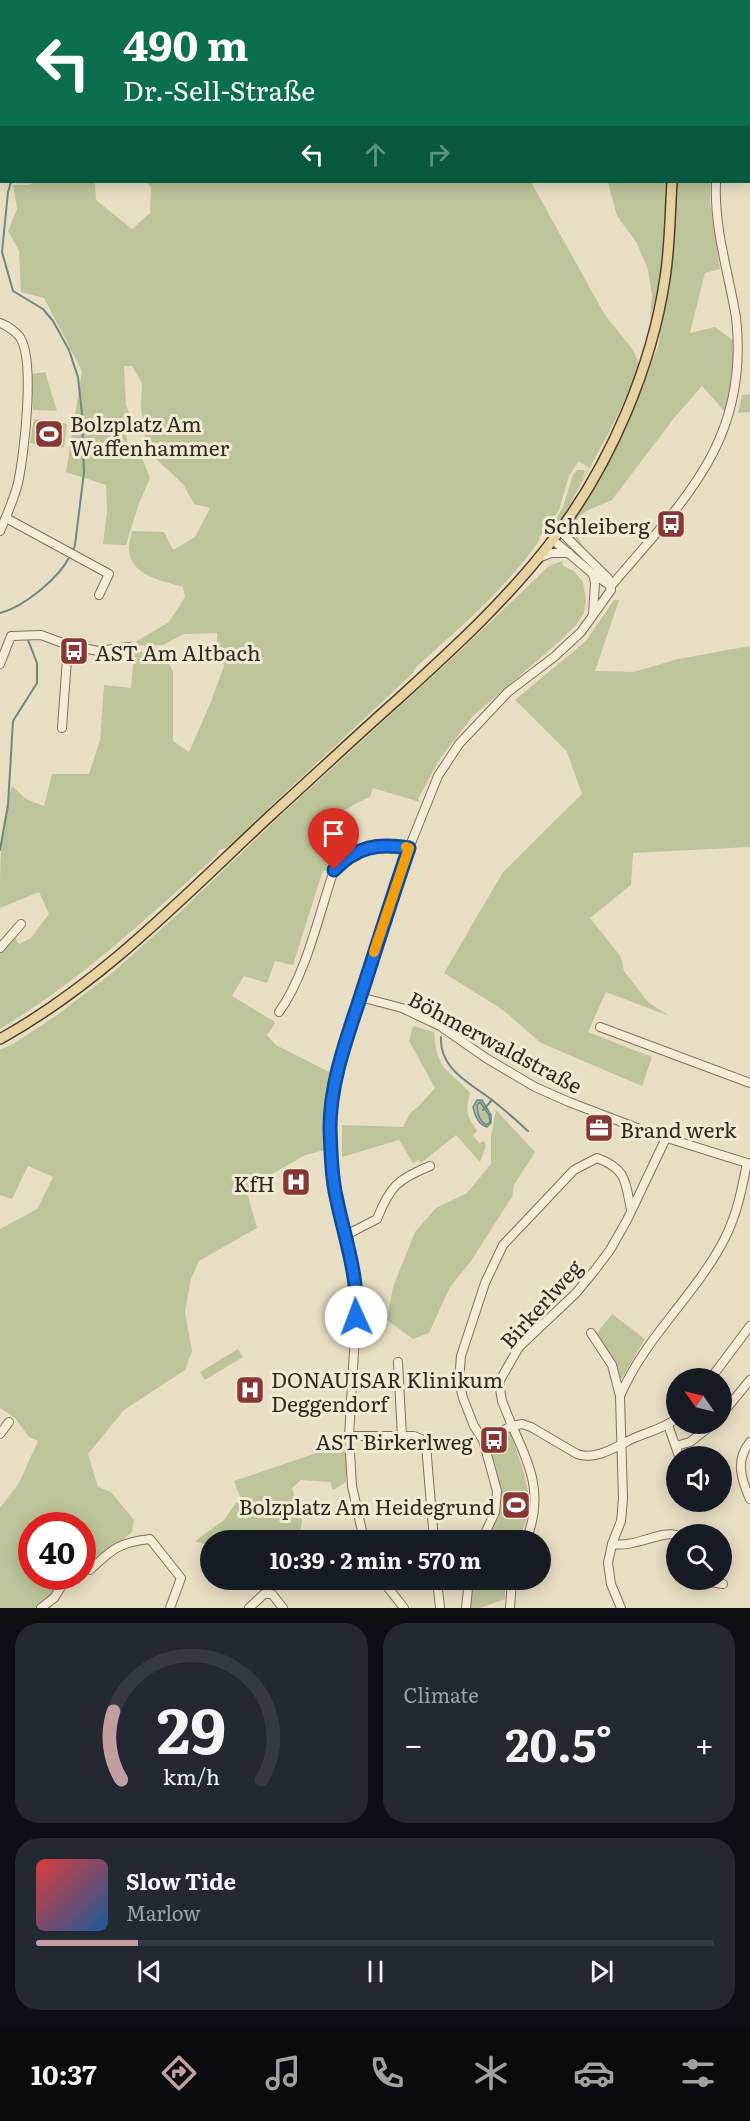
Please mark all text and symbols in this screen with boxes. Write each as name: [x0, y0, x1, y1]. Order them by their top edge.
text: 490 m: [123, 12, 249, 74]
icon: left: [24, 24, 102, 102]
text: Dr.-Sell-Straße: [123, 69, 315, 109]
icon: left: [296, 138, 329, 171]
icon: ahead: [359, 138, 392, 171]
icon: right: [422, 138, 455, 171]
place label: Bolzplatz Am Waffenhammer: [70, 407, 229, 462]
sports icon: Bolzplatz Am Waffenhammer: [33, 418, 65, 450]
bus stop icon: Schleiberg: [655, 508, 687, 540]
place label: Schleiberg: [544, 509, 650, 540]
bus stop icon: AST Am Altbach: [58, 635, 90, 667]
place label: AST Am Altbach: [95, 636, 261, 667]
pin: [308, 808, 359, 870]
icon: arrive: [317, 817, 350, 850]
street label: Böhmerwaldstraße: [404, 982, 589, 1100]
office icon: Brand werk: [583, 1112, 615, 1144]
place label: Brand werk: [620, 1113, 737, 1144]
hospital icon: KfH: [280, 1166, 312, 1198]
place label: KfH: [233, 1167, 275, 1198]
street label: Birkerlweg: [492, 1251, 589, 1354]
position arrow: [324, 1285, 388, 1349]
place label: DONAUISAR Klinikum Deggendorf: [271, 1363, 503, 1418]
north arrow: [666, 1368, 732, 1434]
map controls: [666, 1368, 732, 1590]
hospital icon: DONAUISAR Klinikum Deggendorf: [234, 1374, 266, 1406]
bus stop icon: AST Birkerlweg: [478, 1424, 510, 1456]
place label: AST Birkerlweg: [316, 1425, 473, 1456]
button: sound: [666, 1446, 732, 1512]
sports icon: Bolzplatz Am Heidegrund: [500, 1489, 532, 1521]
place label: Bolzplatz Am Heidegrund: [239, 1490, 495, 1521]
speed limit sign: 40: [18, 1512, 96, 1590]
button: search: [666, 1524, 732, 1590]
text: 10:39 · 2 min · 570 m: [270, 1543, 481, 1576]
text: Climate: [404, 1679, 479, 1709]
text: 29: [157, 1681, 226, 1773]
text: 20.5°: [505, 1709, 612, 1776]
text: −: [404, 1718, 423, 1767]
text: +: [695, 1718, 714, 1767]
text: km/h: [163, 1760, 220, 1792]
text: Slow Tide: [126, 1864, 236, 1897]
text: Marlow: [126, 1897, 201, 1927]
icon: previous: [133, 1955, 166, 1988]
icon: pause: [359, 1955, 392, 1988]
icon: next: [585, 1955, 618, 1988]
icon: directions: [158, 2052, 200, 2094]
icon: music: [262, 2052, 304, 2094]
icon: phone: [366, 2052, 408, 2094]
icon: climate: [470, 2052, 512, 2094]
icon: car: [573, 2052, 615, 2094]
icon: filters: [677, 2052, 719, 2094]
text: 10:37: [31, 2053, 97, 2093]

